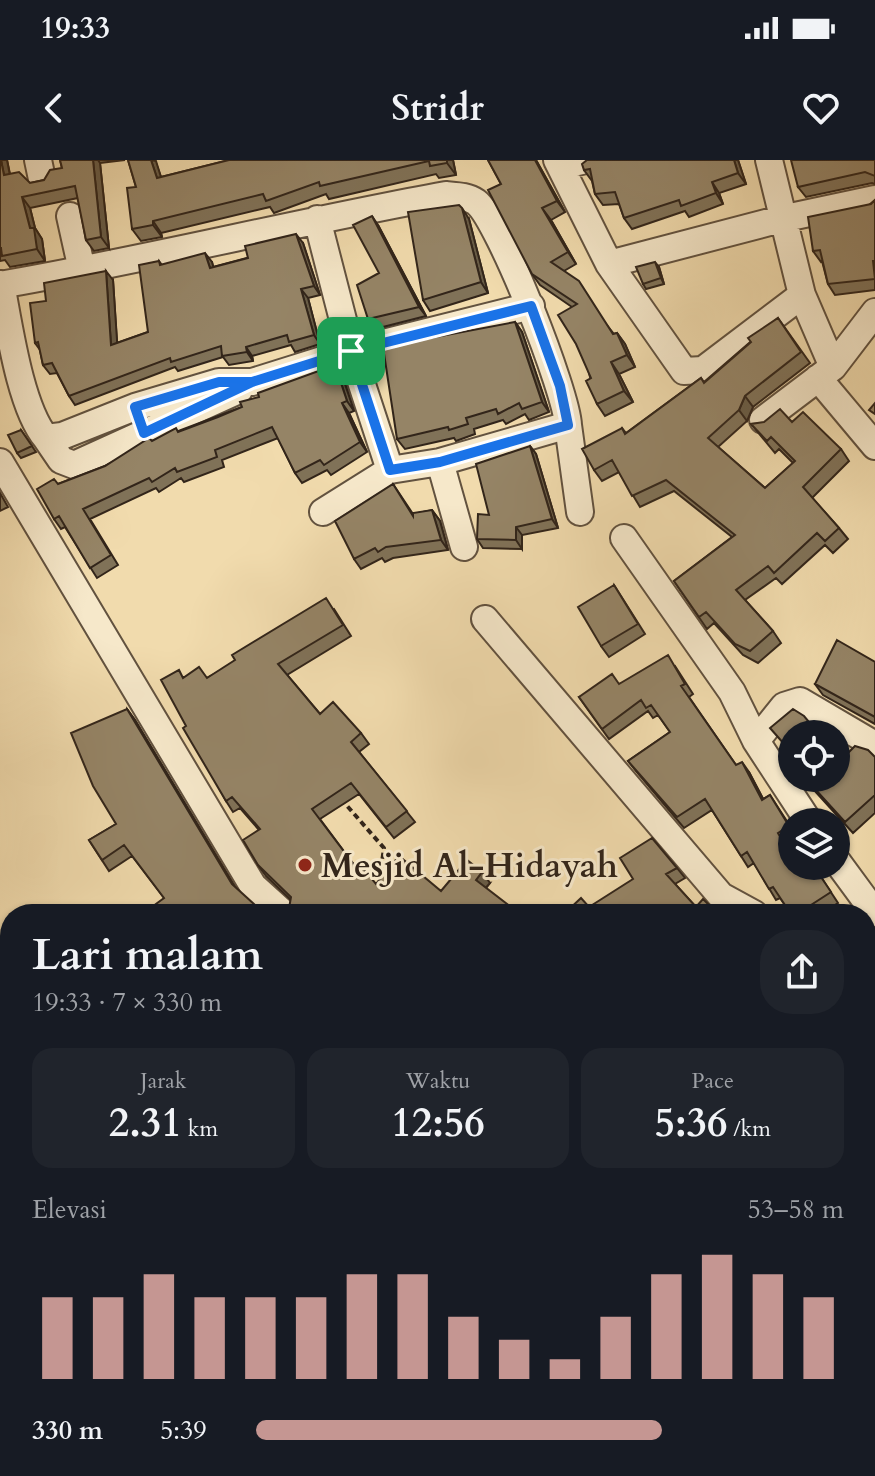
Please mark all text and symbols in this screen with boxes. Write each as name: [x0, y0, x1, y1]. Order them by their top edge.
text: 19:33: [40, 8, 110, 49]
text: Stridr: [391, 84, 484, 133]
icon: back: [32, 86, 76, 130]
icon: heart: [799, 86, 843, 130]
pin: [317, 317, 385, 385]
icon: arrive: [329, 329, 373, 373]
map controls: [778, 720, 850, 880]
button: locate: [778, 720, 850, 792]
button: layers: [778, 808, 850, 880]
place label: Mesjid Al-Hidayah: [321, 843, 618, 889]
marker: Mesjid Al-Hidayah: [296, 856, 314, 874]
text: Lari malam: [32, 925, 263, 985]
button: share: [760, 930, 844, 1014]
text: 19:33 · 7 × 330 m: [32, 985, 222, 1020]
text: Jarak: [140, 1066, 186, 1096]
text: Waktu: [406, 1066, 470, 1096]
text: Pace: [691, 1066, 734, 1096]
text: 2.31: [109, 1096, 182, 1151]
text: 12:56: [391, 1096, 485, 1151]
text: 5:36: [654, 1096, 727, 1151]
text: km: [182, 1114, 218, 1144]
text: /km: [727, 1114, 771, 1144]
text: Elevasi: [32, 1192, 107, 1227]
text: 53–58 m: [747, 1192, 844, 1227]
text: 330 m: [32, 1413, 103, 1448]
text: 5:39: [160, 1413, 207, 1448]

